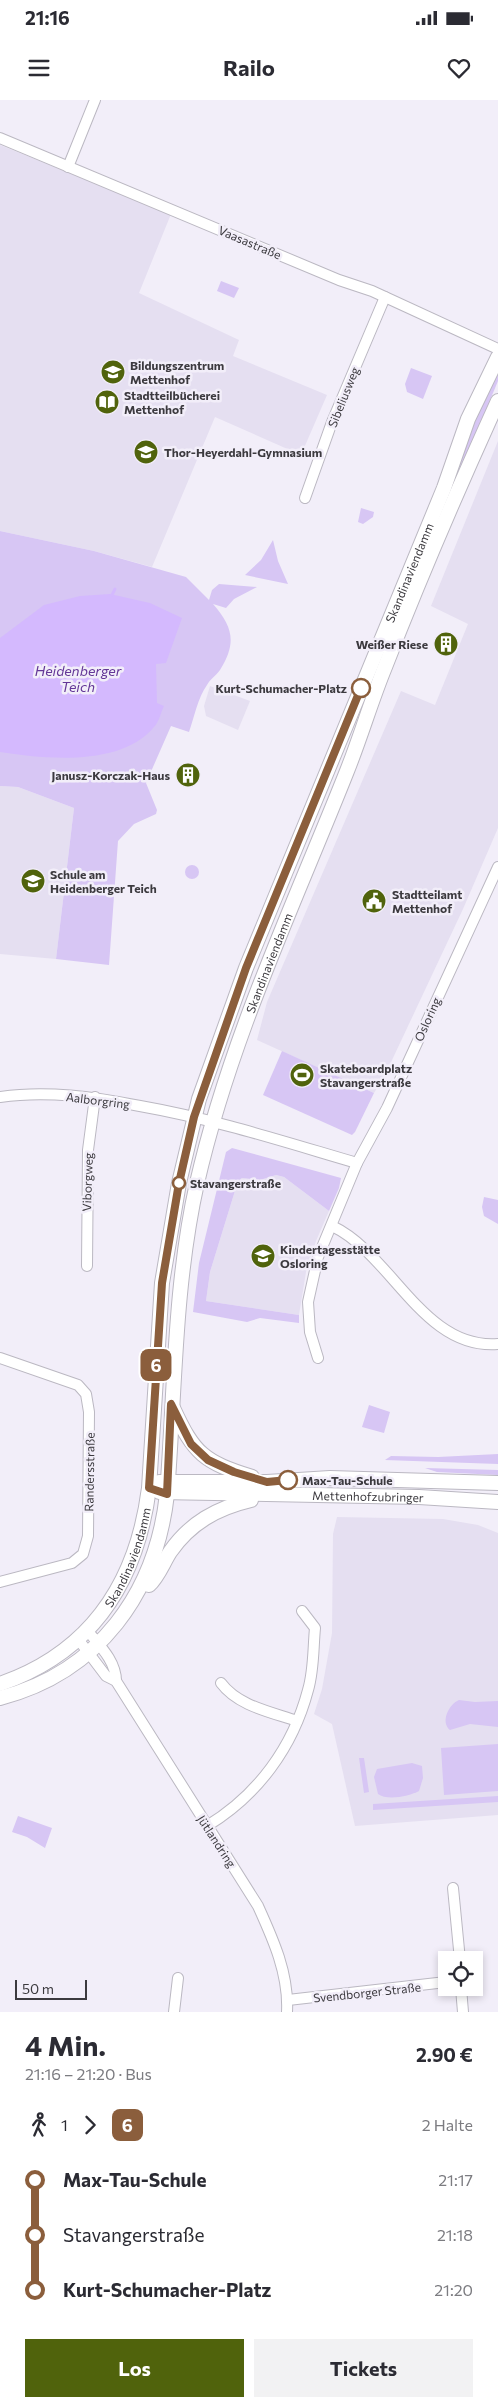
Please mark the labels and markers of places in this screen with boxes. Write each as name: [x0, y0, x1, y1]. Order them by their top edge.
place label: Bildungszentrum Mettenhof: [130, 358, 224, 386]
school or university icon: Bildungszentrum Mettenhof: [100, 359, 126, 385]
place label: Stadtteilbücherei Mettenhof: [124, 388, 220, 416]
library icon: Stadtteilbücherei Mettenhof: [94, 389, 120, 415]
school or university icon: Thor-Heyerdahl-Gymnasium: [133, 439, 159, 465]
place label: Thor-Heyerdahl-Gymnasium: [164, 445, 322, 459]
building icon: Weißer Riese: [433, 631, 459, 657]
place label: Weißer Riese: [356, 637, 428, 651]
marker: Kurt-Schumacher-Platz: [351, 678, 371, 698]
place label: Kurt-Schumacher-Platz: [215, 681, 347, 695]
building icon: Janusz-Korczak-Haus: [175, 762, 201, 788]
place label: Janusz-Korczak-Haus: [51, 768, 170, 783]
place label: Schule am Heidenberger Teich: [50, 867, 157, 895]
school or university icon: Schule am Heidenberger Teich: [20, 868, 46, 894]
place label: Stadtteilamt Mettenhof: [392, 887, 462, 915]
public building icon: Stadtteilamt Mettenhof: [361, 888, 387, 914]
place label: Skateboardplatz Stavangerstraße: [320, 1061, 412, 1089]
sports icon: Skateboardplatz Stavangerstraße: [289, 1062, 315, 1088]
marker: Stavangerstraße: [172, 1176, 186, 1190]
place label: Stavangerstraße: [190, 1176, 281, 1190]
place label: Kindertagesstätte Osloring: [280, 1242, 380, 1270]
school or university icon: Kindertagesstätte Osloring: [250, 1243, 276, 1269]
marker: Max-Tau-Schule: [278, 1470, 298, 1490]
place label: Max-Tau-Schule: [302, 1473, 393, 1487]

